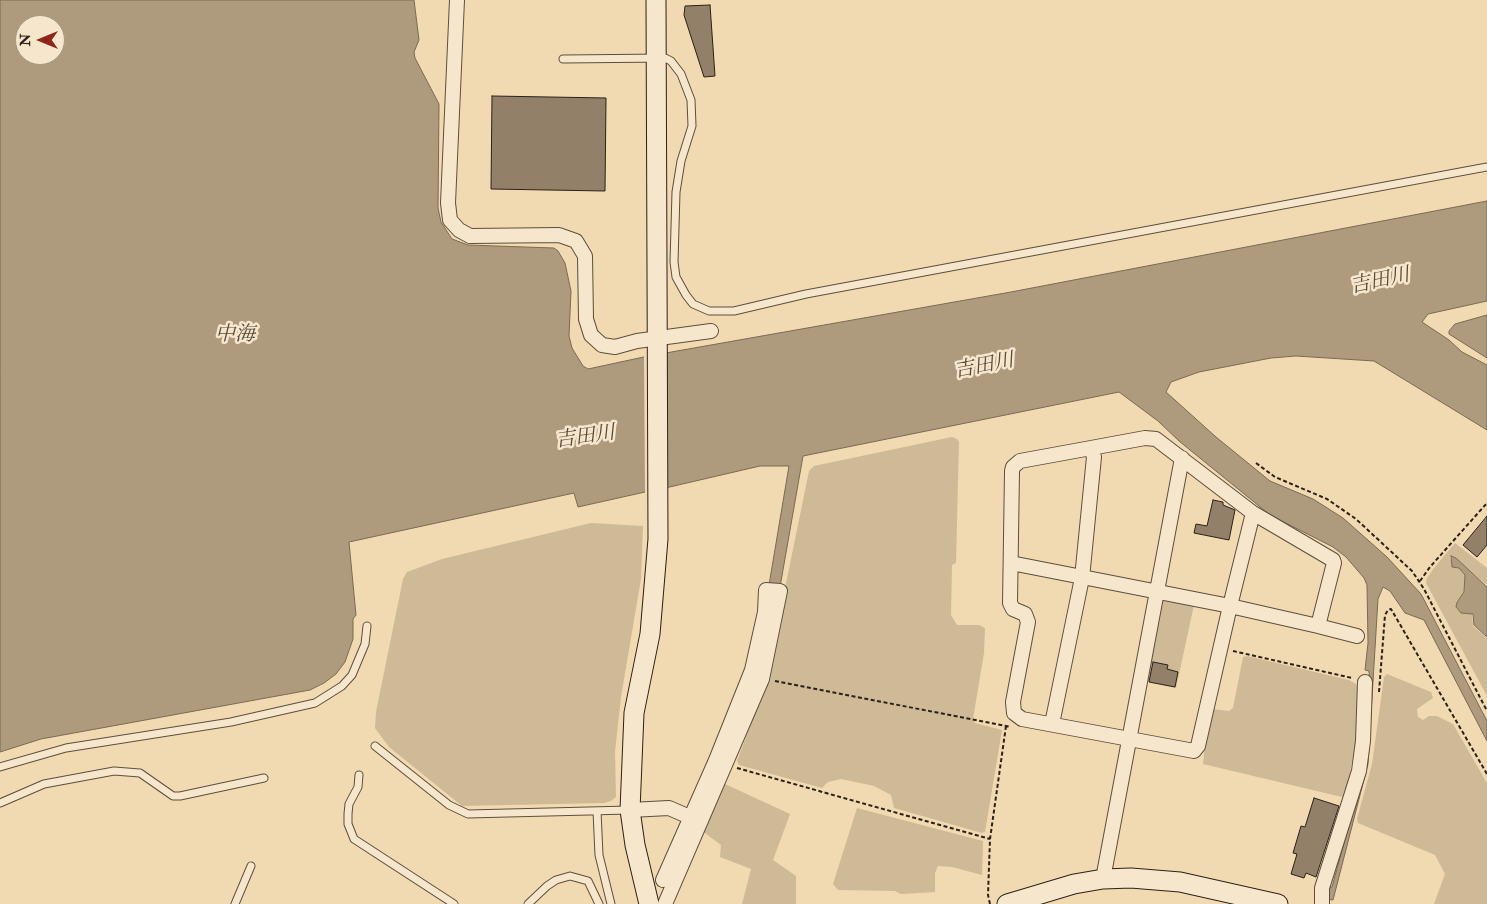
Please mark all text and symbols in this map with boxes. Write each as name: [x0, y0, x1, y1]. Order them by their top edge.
north arrow: [15, 15, 65, 65]
text: N: [17, 34, 34, 46]
water label: 吉田川: [1348, 264, 1412, 300]
water label: 中海: [215, 324, 255, 348]
water label: 吉田川: [952, 349, 1016, 385]
water label: 吉田川: [554, 422, 616, 454]

